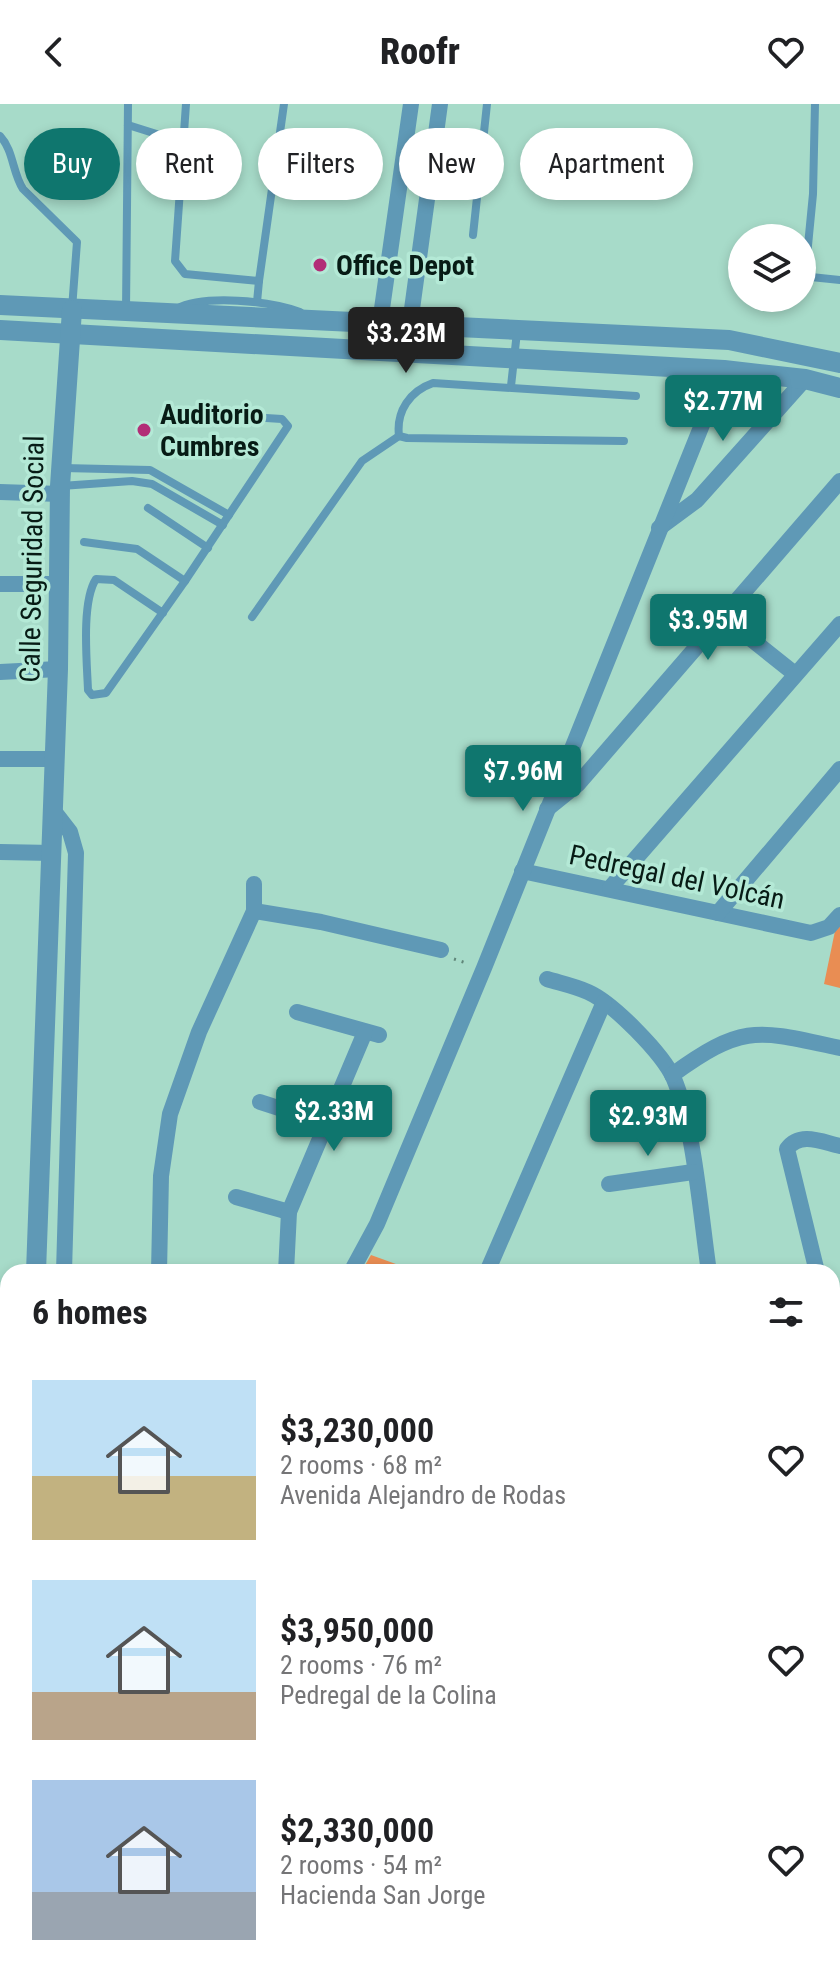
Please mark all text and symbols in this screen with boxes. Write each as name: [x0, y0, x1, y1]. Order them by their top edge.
icon: back: [32, 30, 76, 74]
icon: heart: [764, 30, 808, 74]
text: Roofr: [380, 31, 460, 73]
chip: Buy: [24, 128, 120, 200]
chip: Rent: [136, 128, 242, 200]
chip: Filters: [258, 128, 383, 200]
chip: New: [399, 128, 504, 200]
chip: Apartment: [520, 128, 693, 200]
map controls: [728, 224, 816, 312]
button: layers: [728, 224, 816, 312]
place label: Office Depot: [336, 249, 474, 282]
marker: Office Depot: [311, 256, 329, 274]
pin: $3.23M: [341, 307, 471, 375]
text: $3.23M: [366, 318, 446, 348]
pin: $2.77M: [658, 375, 788, 443]
text: $2.77M: [683, 386, 763, 416]
place label: Auditorio Cumbres: [160, 398, 264, 463]
marker: Auditorio Cumbres: [135, 421, 153, 439]
street label: Calle Seguridad Social: [13, 435, 51, 683]
pin: $3.95M: [643, 594, 773, 662]
text: $3.95M: [668, 605, 748, 635]
pin: $7.96M: [458, 745, 588, 813]
text: $7.96M: [483, 756, 563, 786]
street label: Pedregal del Volcán: [566, 838, 788, 916]
pin: $2.33M: [269, 1085, 399, 1153]
pin: $2.93M: [583, 1090, 713, 1158]
text: $2.33M: [294, 1096, 374, 1126]
text: $2.93M: [608, 1101, 688, 1131]
icon: filters: [764, 1290, 808, 1334]
text: 6 homes: [32, 1292, 148, 1332]
text: $3,230,000: [280, 1410, 434, 1450]
icon: home: [96, 1412, 192, 1508]
icon: heart: [764, 1438, 808, 1482]
text: 2 rooms · 68 m²: [280, 1450, 442, 1480]
text: Avenida Alejandro de Rodas: [280, 1480, 566, 1510]
text: $3,950,000: [280, 1610, 434, 1650]
icon: home: [96, 1612, 192, 1708]
icon: heart: [764, 1638, 808, 1682]
text: 2 rooms · 76 m²: [280, 1650, 442, 1680]
text: Pedregal de la Colina: [280, 1680, 497, 1710]
text: $2,330,000: [280, 1810, 434, 1850]
icon: home: [96, 1812, 192, 1908]
icon: heart: [764, 1838, 808, 1882]
text: 2 rooms · 54 m²: [280, 1850, 442, 1880]
text: Hacienda San Jorge: [280, 1880, 485, 1910]

